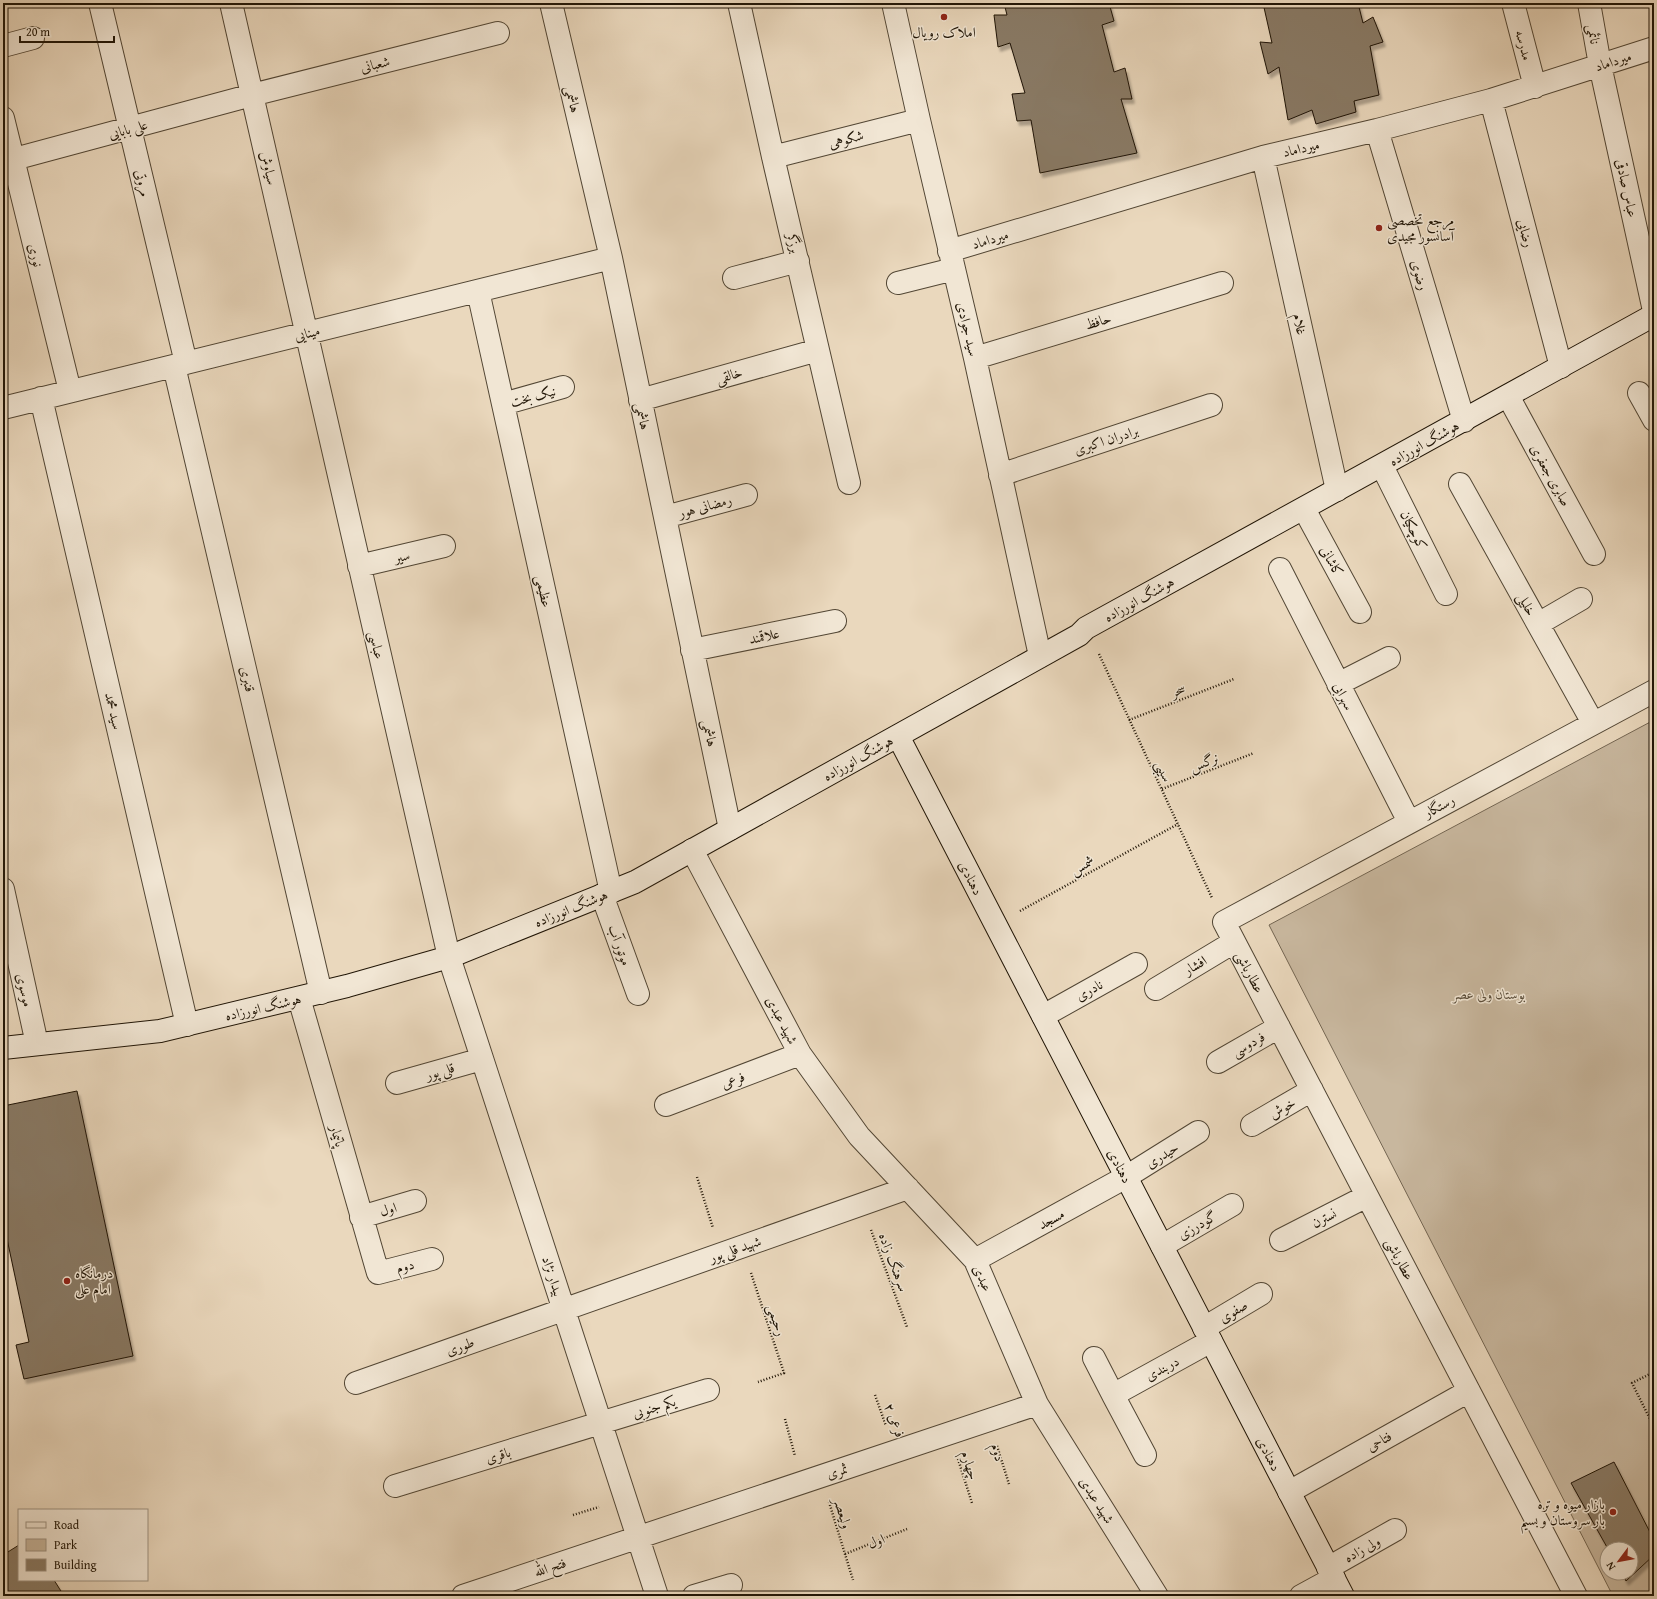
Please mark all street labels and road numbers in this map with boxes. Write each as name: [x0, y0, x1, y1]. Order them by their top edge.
street label: نائمی: [1582, 22, 1606, 46]
street label: مدرسه: [1510, 27, 1538, 63]
street label: میرداماد: [1592, 46, 1634, 76]
street label: شعبانی: [358, 51, 392, 77]
street label: هاشمی: [560, 83, 586, 115]
street label: علی بابایی: [106, 114, 150, 144]
street label: شکوهی: [826, 125, 866, 153]
street label: میرداماد: [1281, 134, 1321, 162]
street label: سیاوش: [255, 149, 283, 187]
street label: عباس صادقی: [1611, 157, 1643, 219]
street label: مروتی: [130, 167, 156, 199]
street label: رضایی: [1513, 216, 1539, 250]
street label: میرداماد: [969, 224, 1011, 254]
street label: برزگر: [782, 229, 806, 255]
street label: نوری: [23, 241, 49, 269]
street label: رضوی: [1406, 257, 1434, 293]
street label: سید جوادی: [952, 300, 984, 358]
street label: حافظ: [1082, 308, 1114, 334]
street label: غلام: [1285, 311, 1312, 337]
street label: مینایی: [292, 320, 322, 346]
street label: خالقی: [713, 362, 745, 389]
street label: نیک بخت: [508, 380, 558, 412]
street label: هاشمی: [630, 400, 656, 432]
street label: هوشنگ انورزاده: [1385, 415, 1463, 471]
street label: برادران اکبری: [1071, 420, 1141, 460]
street label: صابری جعفری: [1526, 440, 1576, 510]
street label: رمضانی هور: [674, 489, 734, 523]
street label: کوچکیان: [1396, 507, 1432, 553]
street label: کاشانی: [1315, 542, 1349, 580]
street label: سیر: [390, 544, 412, 568]
street label: هوشنگ انورزاده: [1100, 571, 1178, 627]
street label: عظیمی: [531, 573, 557, 609]
street label: خلیلی: [1512, 589, 1542, 619]
street label: علاقمند: [747, 623, 781, 649]
street label: عباسی: [364, 629, 390, 661]
street label: قنبری: [235, 664, 261, 694]
street label: سحر: [1166, 678, 1188, 703]
street label: سهرابی: [1328, 678, 1360, 714]
street label: سید محمد: [100, 690, 128, 732]
street label: هاشمی: [697, 717, 723, 749]
street label: هوشنگ انورزاده: [819, 730, 897, 786]
street label: نرگس: [1186, 747, 1222, 777]
street label: سیبی: [1149, 757, 1178, 786]
street label: رستگار: [1418, 790, 1458, 823]
street label: شمس: [1066, 850, 1098, 880]
street label: دهنادی: [954, 857, 988, 899]
street label: هوشنگ انورزاده: [531, 884, 611, 932]
street label: موتور آب: [603, 922, 637, 968]
street label: عطارباشی: [1231, 947, 1269, 997]
street label: افشار: [1178, 950, 1210, 981]
street label: موسوی: [12, 971, 38, 1009]
street label: نادری: [1072, 974, 1107, 1006]
street label: هوشنگ انورزاده: [223, 989, 303, 1025]
street label: شهید عبدی: [761, 992, 803, 1048]
street label: فردوسی: [1227, 1026, 1269, 1062]
street label: قلی پور: [421, 1057, 457, 1086]
street label: فرعی: [718, 1066, 748, 1094]
street label: خوش: [1265, 1092, 1299, 1124]
street label: پاتیمار: [324, 1121, 351, 1151]
street label: حیدری: [1142, 1137, 1182, 1173]
street label: دهنادی: [1103, 1145, 1137, 1187]
street label: اول: [377, 1197, 399, 1221]
street label: نسترن: [1308, 1203, 1340, 1233]
street label: مسجد: [1034, 1204, 1068, 1234]
street label: گودرزی: [1174, 1206, 1220, 1244]
street label: سرهنگ زاده: [874, 1230, 914, 1294]
street label: شهید قلی پور: [704, 1231, 764, 1269]
street label: عطارباشی: [1381, 1234, 1419, 1284]
street label: بیدار نژاد: [537, 1253, 569, 1299]
street label: دوم: [394, 1254, 417, 1281]
street label: عبدی: [968, 1261, 998, 1295]
street label: صفوی: [1215, 1295, 1251, 1327]
street label: رحیمی: [762, 1301, 792, 1339]
street label: طوری: [443, 1332, 477, 1360]
street label: دربندی: [1141, 1351, 1183, 1385]
street label: یکم جنوبی: [630, 1391, 681, 1427]
street label: فرعی ۲: [880, 1400, 910, 1440]
street label: فتاحی: [1363, 1426, 1395, 1456]
street label: دهنادی: [1252, 1433, 1286, 1475]
street label: دوم: [983, 1440, 1010, 1465]
street label: باقری: [483, 1442, 513, 1468]
street label: چهارم: [953, 1448, 984, 1483]
street label: ثمری: [824, 1458, 850, 1484]
street label: شهید عبدی: [1075, 1473, 1119, 1527]
street label: ولیعصر: [828, 1493, 857, 1531]
street label: اول: [864, 1529, 888, 1553]
street label: ولی زاده: [1340, 1531, 1384, 1567]
street label: فتح الله: [531, 1551, 570, 1584]

